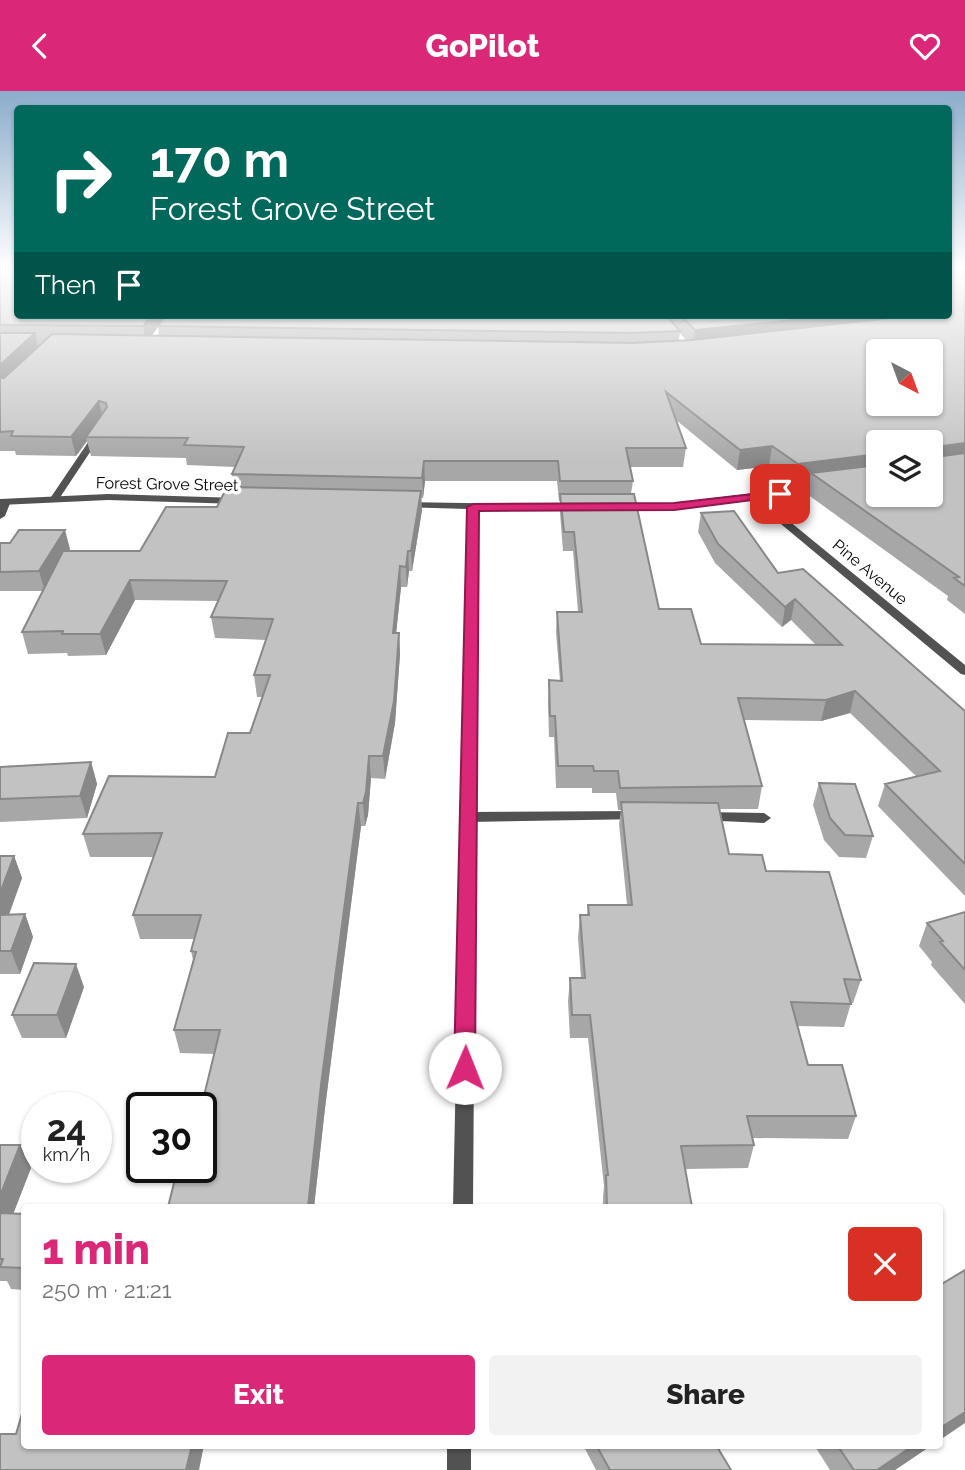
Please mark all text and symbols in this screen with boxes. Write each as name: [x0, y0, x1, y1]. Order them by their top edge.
icon: back: [21, 27, 59, 65]
text: GoPilot: [425, 27, 540, 64]
icon: heart: [906, 27, 944, 65]
text: 170 m: [150, 131, 289, 188]
icon: right: [35, 133, 126, 224]
text: Forest Grove Street: [150, 190, 435, 227]
icon: arrive: [110, 266, 148, 304]
text: Then: [35, 270, 96, 300]
north arrow: [866, 339, 943, 417]
map controls: [866, 339, 943, 507]
button: layers: [866, 430, 943, 507]
pin: [750, 464, 810, 524]
street label: Forest Grove Street: [96, 473, 239, 495]
icon: arrive: [761, 475, 799, 513]
street label: Pine Avenue: [829, 535, 911, 609]
position arrow: [428, 1031, 502, 1105]
speed limit sign: 30: [126, 1092, 217, 1183]
text: 24: [47, 1108, 86, 1149]
text: km/h: [43, 1144, 90, 1165]
text: 1 min: [42, 1225, 150, 1274]
button: close: [848, 1227, 922, 1301]
text: 250 m · 21:21: [42, 1276, 172, 1303]
button: Exit: [42, 1355, 475, 1435]
button: Share: [489, 1355, 922, 1435]

